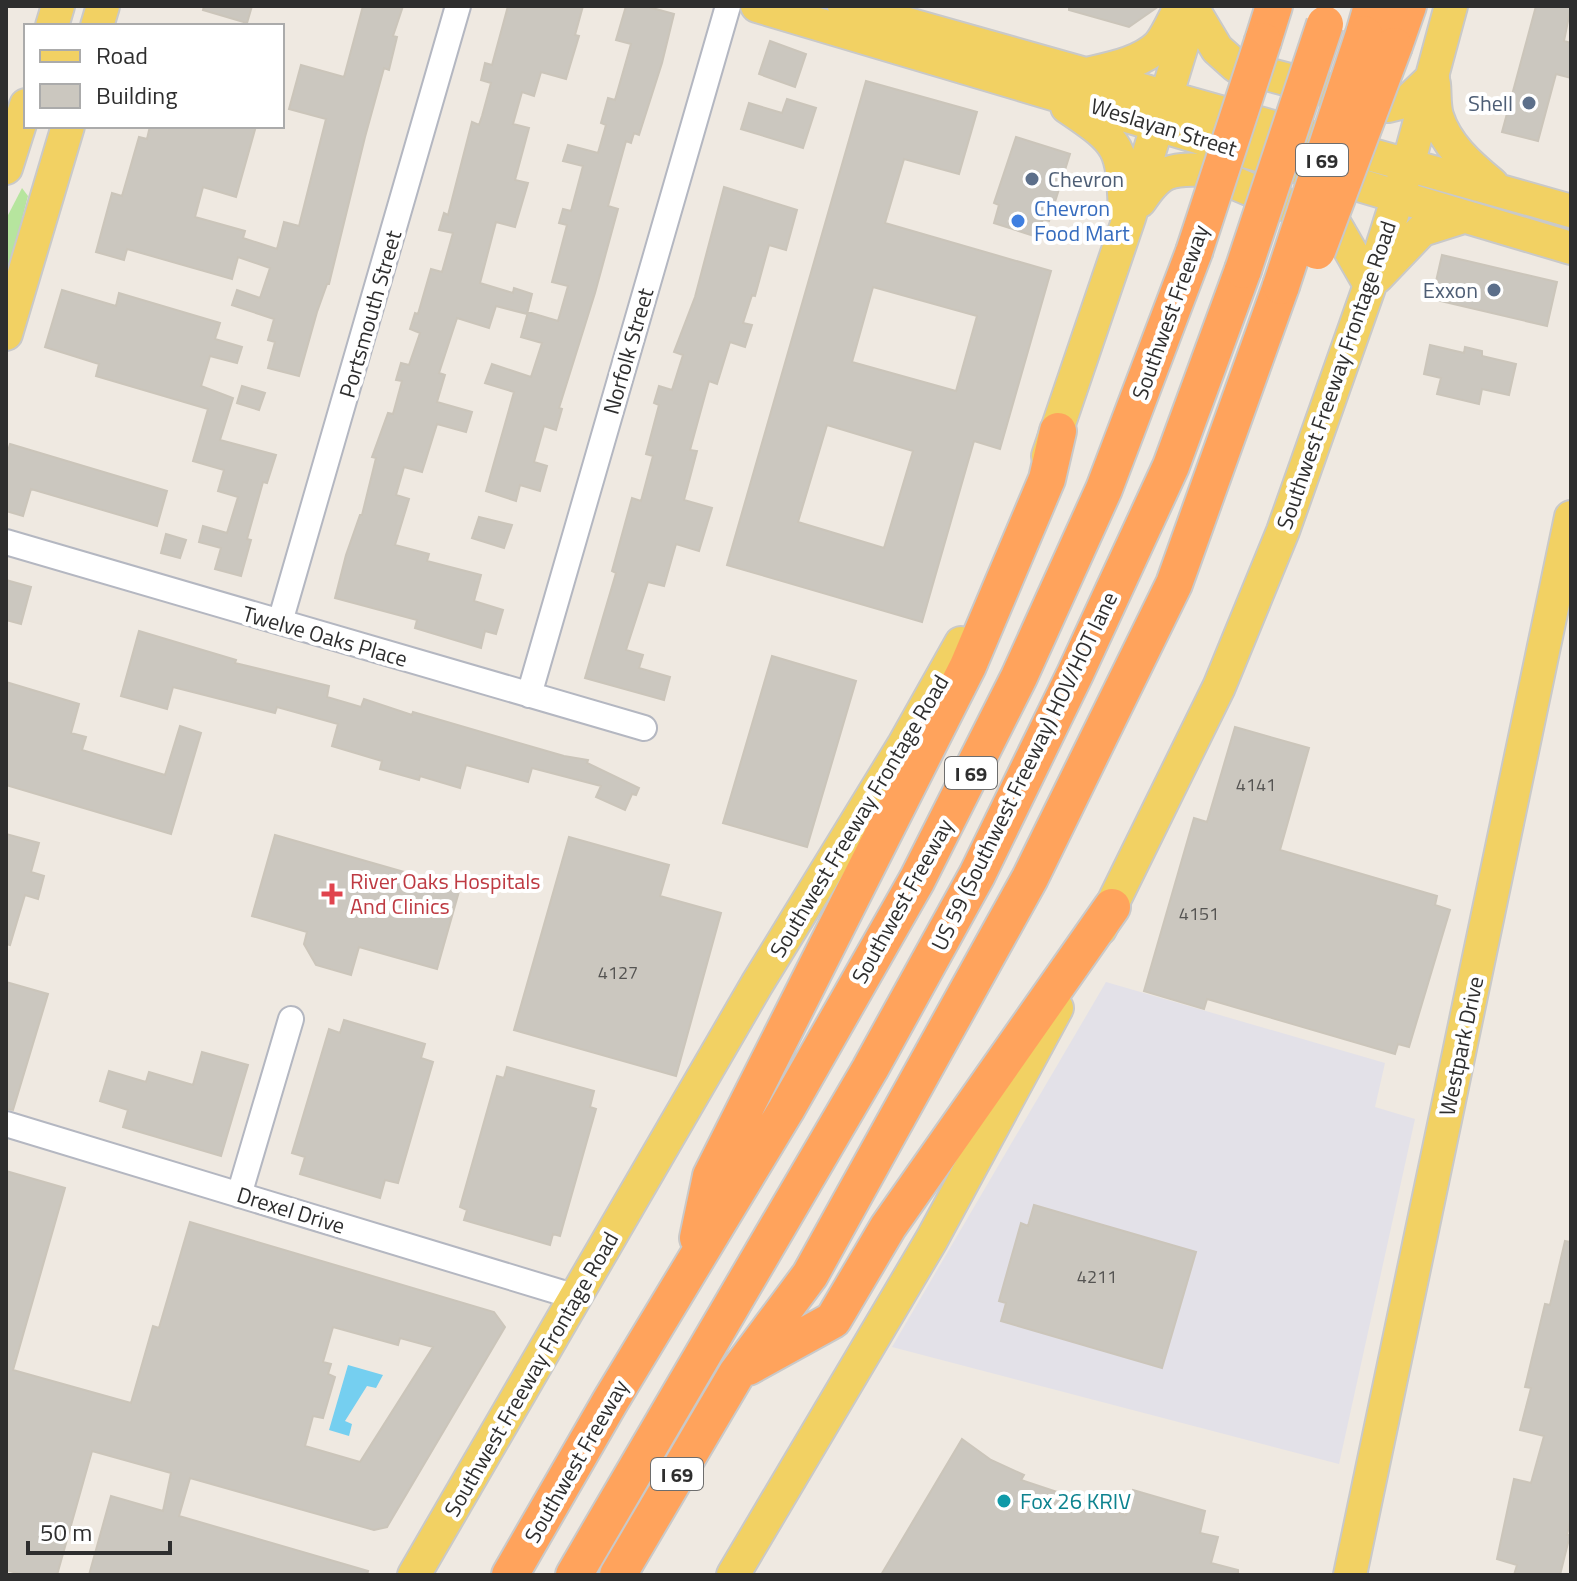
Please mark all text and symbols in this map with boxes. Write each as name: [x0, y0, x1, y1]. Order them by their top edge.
legend: [24, 24, 284, 128]
text: Road: [96, 37, 148, 73]
text: Building: [96, 77, 178, 113]
place label: Shell: [1468, 86, 1513, 120]
street label: Weslayan Street: [1087, 89, 1242, 165]
marker: Shell: [1520, 94, 1538, 112]
road number: I 69: [1296, 144, 1348, 176]
place label: Chevron: [1048, 162, 1124, 196]
marker: Chevron: [1023, 170, 1041, 188]
place label: Chevron Food Mart: [1034, 191, 1130, 250]
marker: Chevron Food Mart: [1009, 212, 1027, 230]
street label: Southwest Freeway Frontage Road: [1267, 216, 1405, 534]
street label: Southwest Freeway: [1123, 219, 1218, 404]
street label: Portsmouth Street: [330, 226, 410, 402]
place label: Exxon: [1423, 273, 1478, 307]
marker: Exxon: [1485, 281, 1503, 299]
street label: Norfolk Street: [594, 284, 662, 418]
street label: US 59 (Southwest Freeway) HOV/HOT lane: [922, 586, 1126, 956]
street label: Twelve Oaks Place: [239, 596, 411, 676]
street label: Southwest Freeway Frontage Road: [764, 670, 954, 962]
road number: I 69: [945, 757, 997, 789]
house number: 4141: [1236, 771, 1276, 798]
street label: Southwest Freeway: [846, 814, 958, 988]
place label: River Oaks Hospitals And Clinics: [350, 864, 541, 923]
marker: River Oaks Hospitals And Clinics: [321, 883, 343, 905]
house number: 4151: [1179, 900, 1219, 927]
house number: 4127: [598, 959, 638, 986]
street label: Westpark Drive: [1430, 973, 1492, 1119]
street label: Drexel Drive: [233, 1177, 349, 1243]
street label: Southwest Freeway Frontage Road: [438, 1227, 624, 1521]
house number: 4211: [1077, 1263, 1117, 1290]
street label: Southwest Freeway: [519, 1375, 633, 1547]
road number: I 69: [651, 1458, 703, 1490]
place label: Fox 26 KRIV: [1020, 1484, 1131, 1518]
marker: Fox 26 KRIV: [995, 1492, 1013, 1510]
scale bar: [28, 1505, 170, 1555]
text: 50 m: [40, 1514, 92, 1550]

